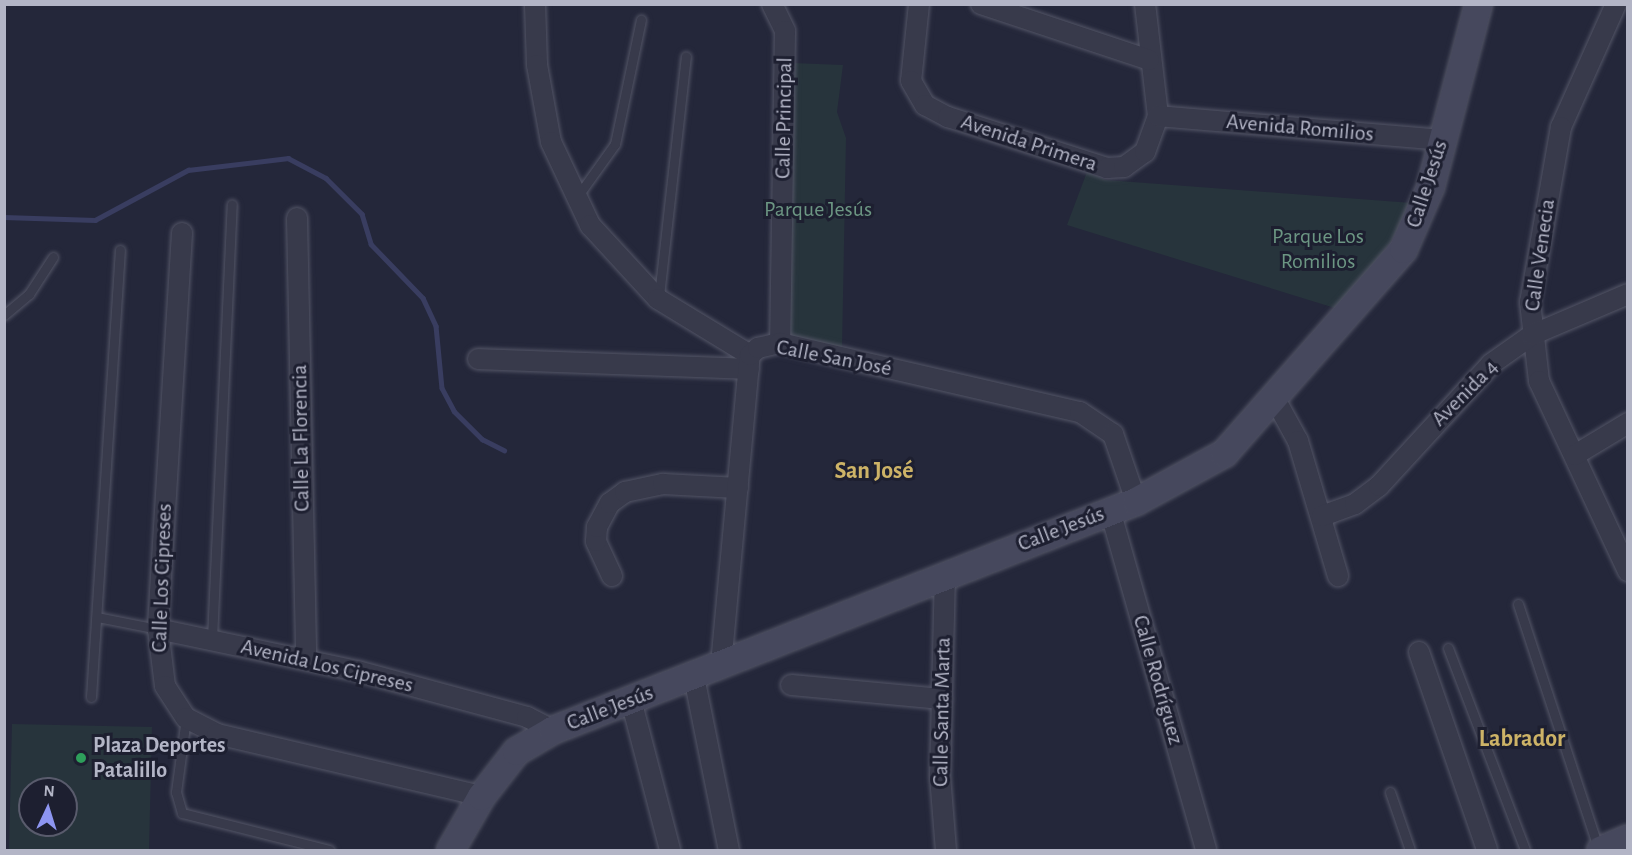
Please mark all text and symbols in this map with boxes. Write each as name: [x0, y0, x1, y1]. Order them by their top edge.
street label: Calle Principal: [770, 57, 798, 179]
street label: Avenida Romilios: [1225, 108, 1375, 148]
street label: Avenida Primera: [958, 109, 1100, 177]
street label: Calle Jesús: [1400, 137, 1454, 231]
park label: Parque Jesús: [764, 197, 872, 223]
street label: Calle Venecia: [1519, 197, 1561, 313]
park label: Parque Los Romilios: [1272, 223, 1364, 274]
street label: Calle San José: [774, 334, 894, 382]
street label: Avenida 4: [1426, 354, 1504, 432]
street label: Calle La Florencia: [287, 364, 315, 512]
district label: San José: [834, 458, 914, 486]
street label: Calle Jesús: [1014, 501, 1108, 557]
street label: Calle Los Cipreses: [146, 503, 178, 653]
street label: Calle Rodríguez: [1127, 612, 1189, 748]
street label: Avenida Los Cipreses: [238, 633, 416, 699]
street label: Calle Santa Marta: [927, 637, 957, 787]
street label: Calle Jesús: [563, 680, 657, 736]
district label: Labrador: [1479, 726, 1565, 754]
place label: Plaza Deportes Patalillo: [93, 732, 225, 784]
marker: Plaza Deportes Patalillo: [74, 751, 88, 765]
north arrow: [18, 777, 78, 837]
text: N: [43, 783, 55, 799]

